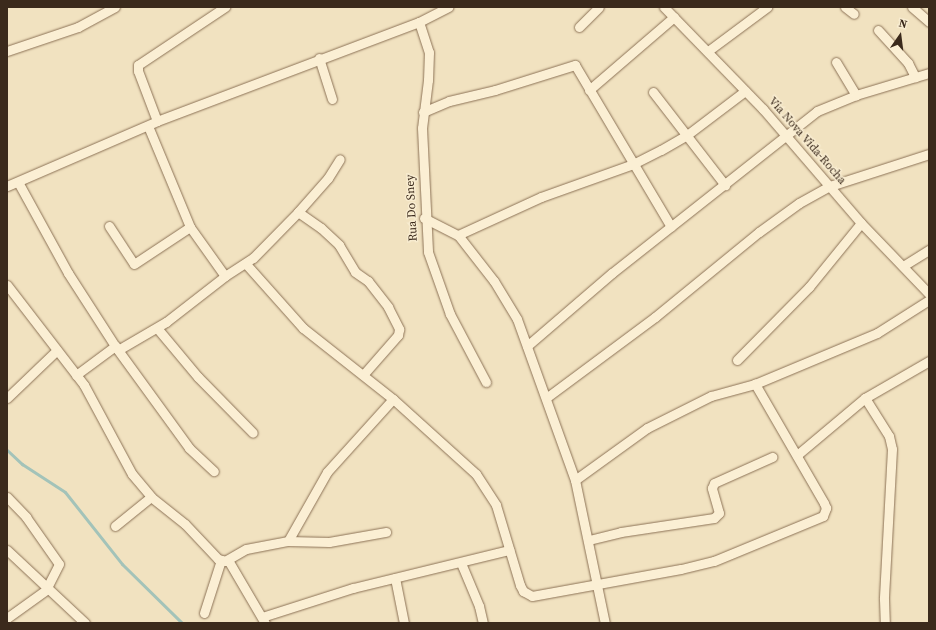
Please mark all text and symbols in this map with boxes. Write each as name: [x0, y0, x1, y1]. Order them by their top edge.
north arrow: [880, 16, 920, 56]
text: N: [897, 16, 909, 32]
street label: Via Nova Vida-Rocha: [765, 94, 849, 188]
street label: Rua Do Sney: [403, 174, 421, 242]

